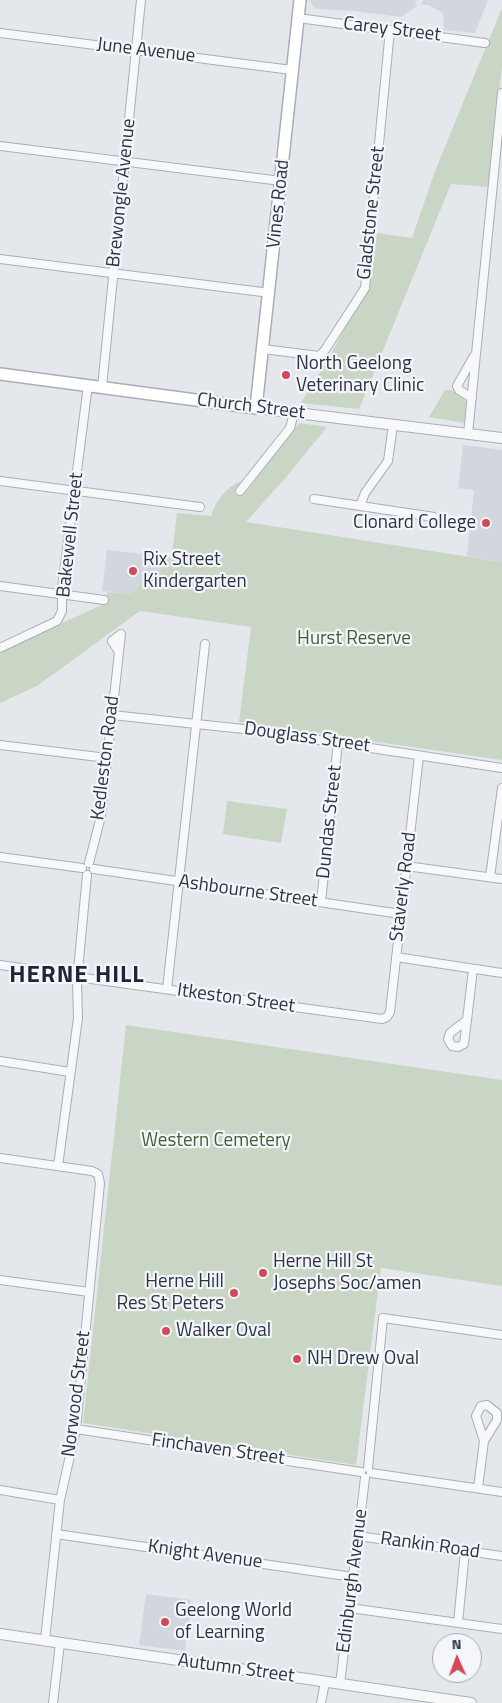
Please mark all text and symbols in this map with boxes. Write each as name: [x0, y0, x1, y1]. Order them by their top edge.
street label: Carey Street: [342, 13, 442, 47]
street label: June Avenue: [95, 34, 197, 68]
street label: Brewongle Avenue: [103, 117, 141, 269]
street label: Gladstone Street: [354, 145, 390, 281]
street label: Vines Road: [263, 158, 295, 250]
place label: North Geelong Veterinary Clinic: [296, 353, 424, 397]
marker: North Geelong Veterinary Clinic: [280, 369, 292, 381]
street label: Church Street: [196, 389, 306, 425]
street label: Bakewell Street: [53, 471, 89, 599]
place label: Clonard College: [353, 512, 476, 534]
marker: Clonard College: [480, 517, 492, 529]
place label: Rix Street Kindergarten: [143, 549, 247, 593]
marker: Rix Street Kindergarten: [127, 565, 139, 577]
park label: Hurst Reserve: [297, 628, 411, 650]
street label: Kedleston Road: [87, 694, 125, 822]
street label: Douglass Street: [243, 718, 371, 758]
street label: Dundas Street: [313, 764, 347, 880]
street label: Staverly Road: [386, 831, 422, 943]
street label: Ashbourne Street: [177, 871, 319, 913]
district label: HERNE HILL: [8, 962, 146, 990]
street label: Itkeston Street: [176, 979, 296, 1019]
park label: Western Cemetery: [141, 1130, 291, 1152]
place label: Herne Hill St Josephs Soc/amen: [273, 1251, 421, 1295]
marker: Herne Hill St Josephs Soc/amen: [257, 1267, 269, 1279]
place label: Herne Hill Res St Peters: [116, 1271, 224, 1315]
marker: Herne Hill Res St Peters: [228, 1287, 240, 1299]
place label: Walker Oval: [176, 1320, 271, 1342]
marker: Walker Oval: [160, 1325, 172, 1337]
street label: Norwood Street: [58, 1330, 96, 1458]
place label: NH Drew Oval: [307, 1348, 419, 1370]
marker: NH Drew Oval: [291, 1353, 303, 1365]
street label: Finchaven Street: [150, 1429, 286, 1471]
street label: Edinburgh Avenue: [333, 1508, 373, 1654]
street label: Rankin Road: [379, 1528, 481, 1564]
street label: Knight Avenue: [146, 1536, 264, 1574]
place label: Geelong World of Learning: [175, 1600, 292, 1644]
marker: Geelong World of Learning: [159, 1616, 171, 1628]
north arrow: [432, 1633, 482, 1683]
text: N: [451, 1633, 462, 1654]
street label: Autumn Street: [176, 1650, 296, 1688]

